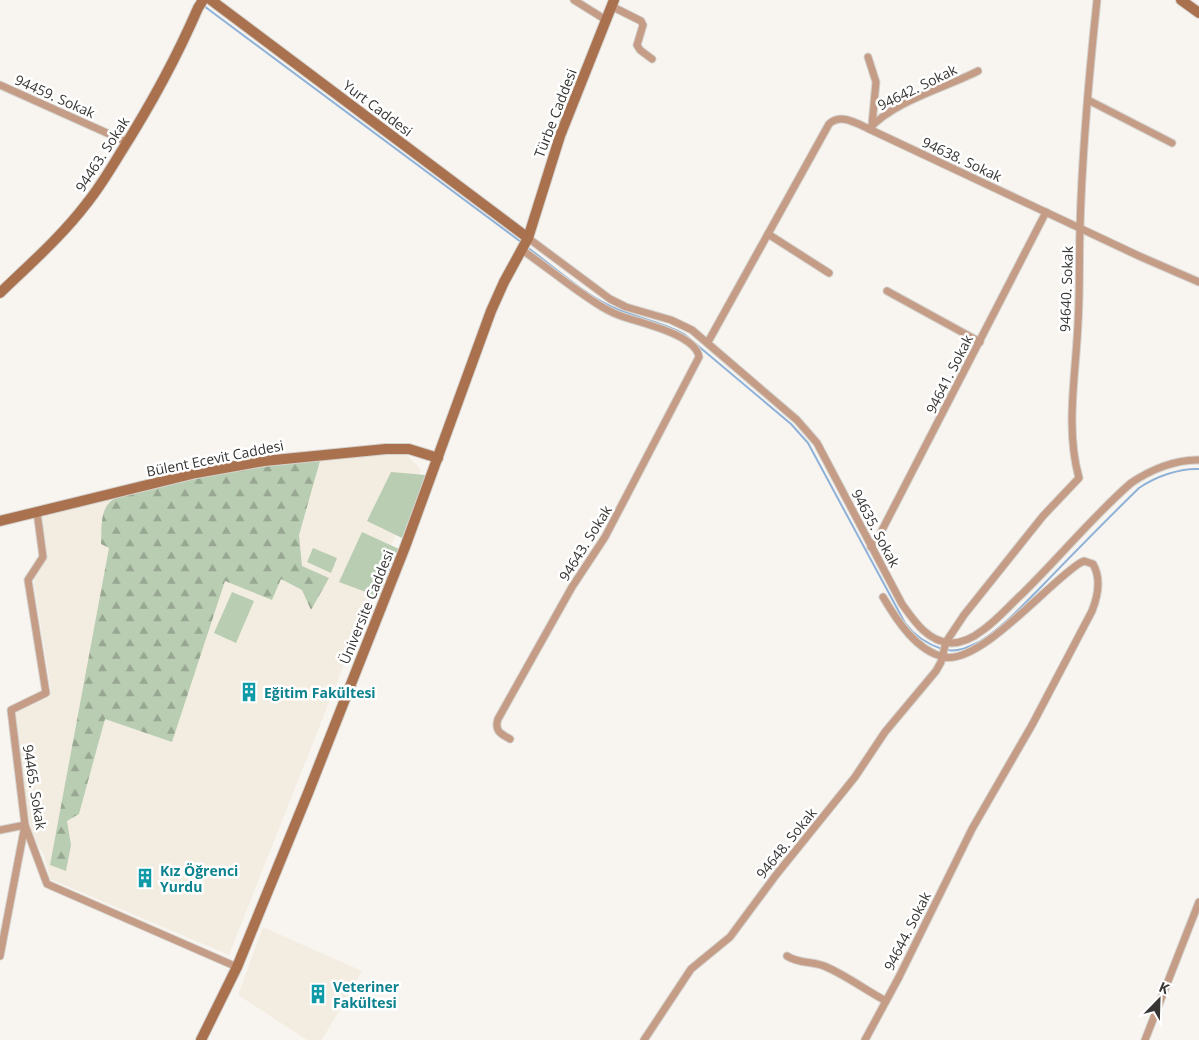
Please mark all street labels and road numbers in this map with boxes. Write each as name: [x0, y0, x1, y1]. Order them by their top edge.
street label: 94642. Sokak: [874, 59, 960, 114]
street label: Türbe Caddesi: [529, 66, 581, 160]
street label: 94459. Sokak: [12, 70, 99, 122]
street label: Yurt Caddesi: [339, 76, 417, 140]
street label: 94463. Sokak: [71, 112, 134, 195]
street label: 94638. Sokak: [919, 132, 1006, 186]
street label: 94640. Sokak: [1055, 245, 1077, 332]
street label: 94641. Sokak: [921, 331, 977, 417]
street label: Bülent Ecevit Caddesi: [145, 435, 285, 481]
street label: 94635. Sokak: [847, 486, 905, 571]
street label: 94643. Sokak: [554, 501, 616, 584]
street label: Üniversite Caddesi: [334, 547, 398, 667]
street label: 94465. Sokak: [19, 743, 51, 832]
street label: 94648. Sokak: [752, 803, 821, 882]
street label: 94644. Sokak: [879, 888, 935, 974]

